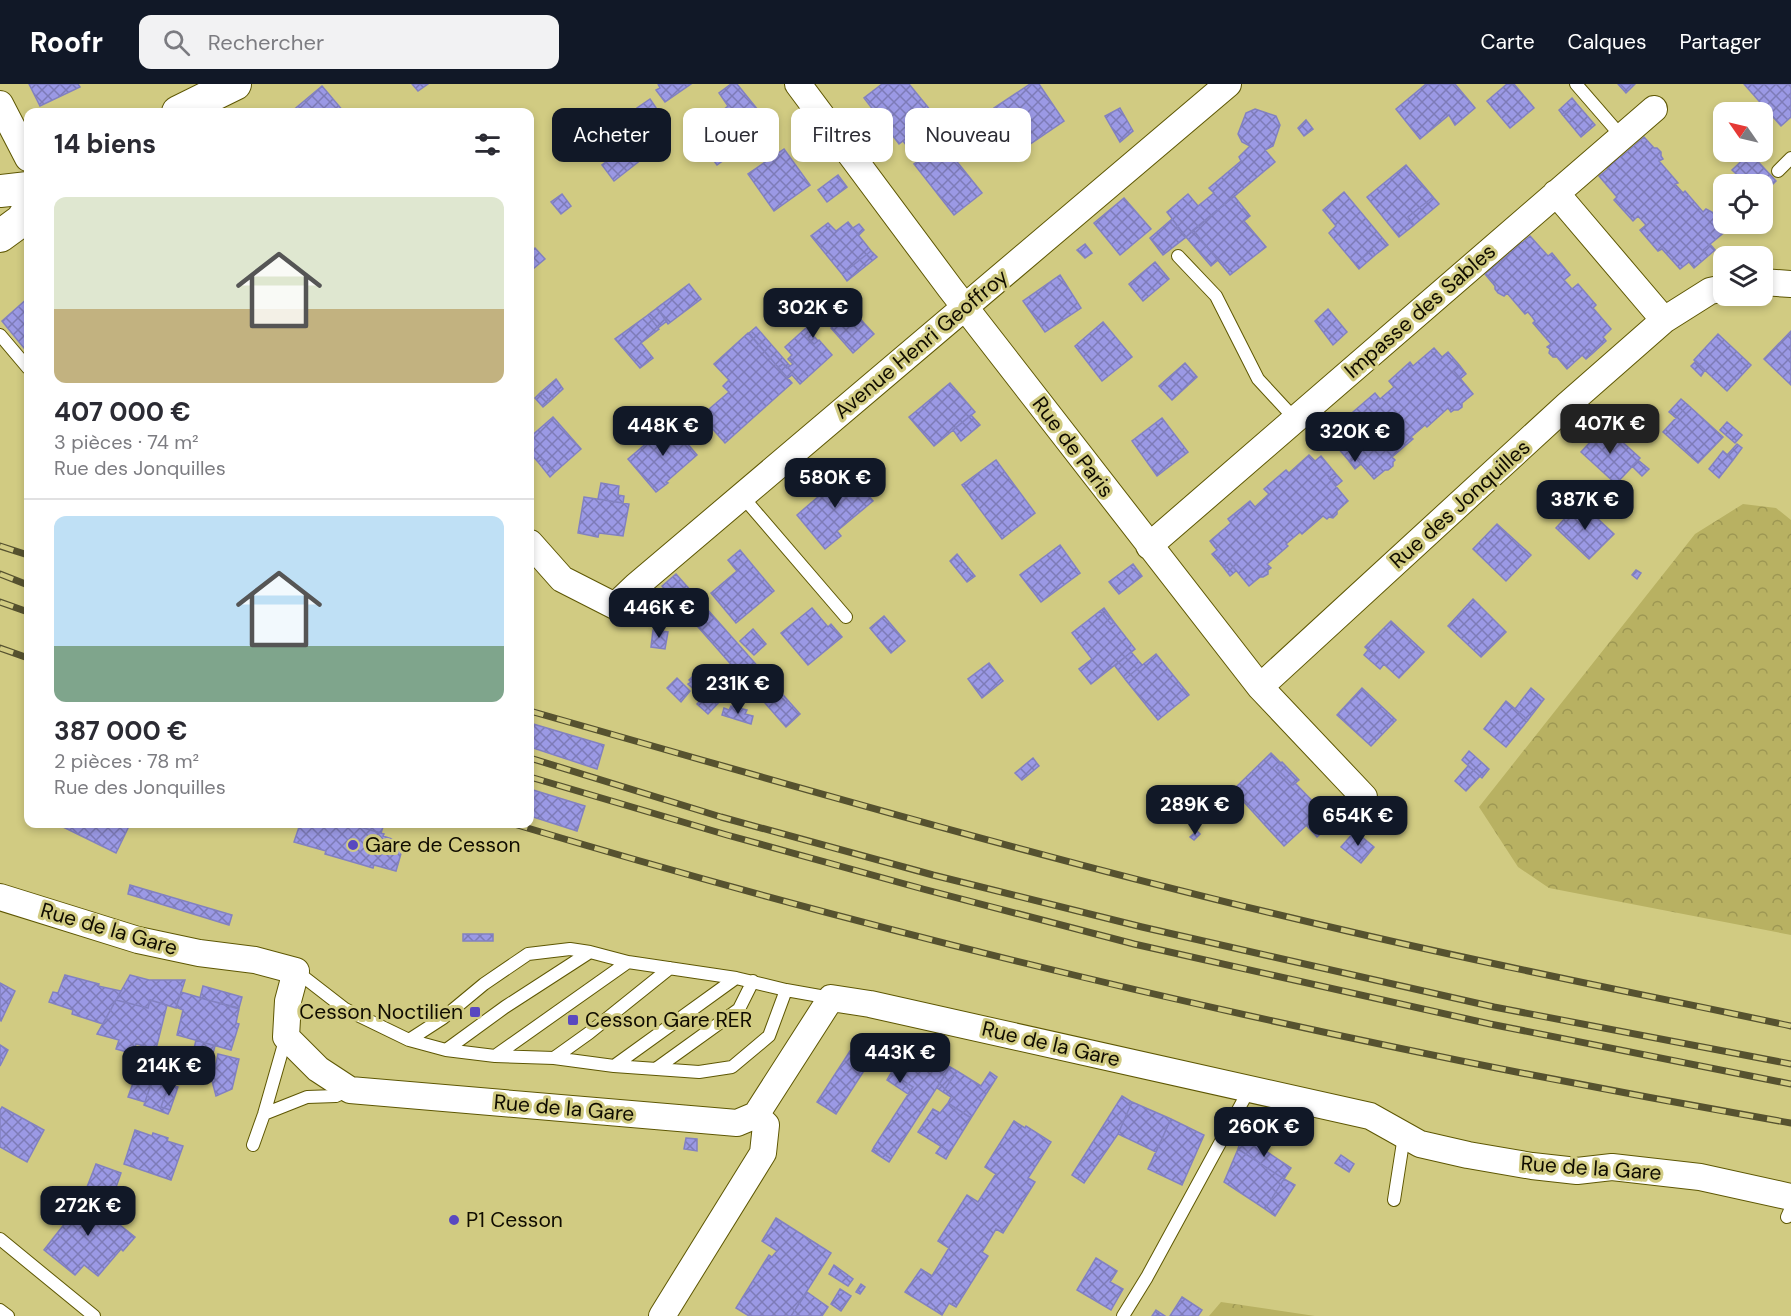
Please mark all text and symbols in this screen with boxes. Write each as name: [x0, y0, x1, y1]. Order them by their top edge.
search box: [139, 15, 559, 69]
text: Roofr: [30, 24, 103, 61]
icon: search: [160, 26, 193, 59]
text: Rechercher: [208, 28, 324, 57]
text: Carte: [1480, 28, 1535, 56]
text: Calques: [1568, 28, 1646, 56]
text: Partager: [1679, 28, 1761, 56]
north arrow: [1713, 102, 1773, 162]
map controls: [1713, 102, 1773, 306]
chip: Acheter: [552, 108, 671, 162]
chip: Louer: [683, 108, 779, 162]
chip: Filtres: [791, 108, 893, 162]
chip: Nouveau: [905, 108, 1031, 162]
text: 14 biens: [54, 127, 156, 161]
icon: filters: [471, 128, 504, 161]
button: locate: [1713, 174, 1773, 234]
icon: home: [225, 236, 333, 344]
street label: Impasse des Sables: [1338, 237, 1502, 385]
button: layers: [1713, 246, 1773, 306]
street label: Avenue Henri Geoffroy: [828, 263, 1014, 425]
pin: 302K €: [764, 288, 862, 339]
text: 302K €: [777, 294, 849, 320]
street label: Rue de Paris: [1026, 391, 1120, 503]
text: 407 000 €: [54, 395, 191, 429]
pin: 407K €: [1561, 404, 1659, 455]
pin: 448K €: [614, 406, 712, 457]
text: 407K €: [1574, 410, 1646, 436]
text: 448K €: [627, 412, 699, 438]
pin: 320K €: [1306, 412, 1404, 463]
text: 320K €: [1319, 418, 1391, 444]
text: 3 pièces · 74 m²: [54, 429, 199, 455]
street label: Rue des Jonquilles: [1384, 433, 1536, 575]
text: Rue des Jonquilles: [54, 455, 226, 481]
pin: 580K €: [786, 458, 884, 509]
text: 580K €: [799, 464, 871, 490]
pin: 387K €: [1536, 480, 1634, 531]
text: 387K €: [1551, 486, 1619, 512]
icon: home: [225, 555, 333, 663]
pin: 446K €: [610, 588, 708, 639]
text: 446K €: [623, 594, 695, 620]
pin: 231K €: [689, 664, 787, 715]
text: 231K €: [706, 670, 770, 696]
text: 387 000 €: [54, 714, 188, 748]
text: 2 pièces · 78 m²: [54, 748, 199, 774]
text: Rue des Jonquilles: [54, 774, 226, 800]
pin: 289K €: [1146, 785, 1244, 836]
text: 289K €: [1160, 791, 1230, 817]
pin: 654K €: [1309, 796, 1407, 847]
text: 654K €: [1322, 802, 1394, 828]
place label: Gare de Cesson: [365, 831, 520, 859]
marker: Gare de Cesson: [346, 838, 360, 852]
street label: Rue de la Gare: [37, 896, 181, 962]
place label: Cesson Noctilien: [299, 998, 463, 1026]
marker: Cesson Noctilien: [468, 1005, 482, 1019]
place label: Cesson Gare RER: [585, 1006, 752, 1034]
marker: Cesson Gare RER: [566, 1013, 580, 1027]
street label: Rue de la Gare: [979, 1014, 1123, 1074]
pin: 443K €: [851, 1033, 949, 1084]
text: 443K €: [864, 1039, 936, 1065]
pin: 214K €: [120, 1046, 218, 1097]
text: 214K €: [136, 1052, 202, 1078]
street label: Rue de la Gare: [493, 1088, 636, 1128]
pin: 260K €: [1215, 1107, 1313, 1158]
text: 260K €: [1228, 1113, 1300, 1139]
street label: Rue de la Gare: [1520, 1149, 1662, 1187]
pin: 272K €: [39, 1186, 137, 1237]
text: 272K €: [54, 1192, 122, 1218]
place label: P1 Cesson: [466, 1206, 563, 1234]
marker: P1 Cesson: [447, 1213, 461, 1227]

